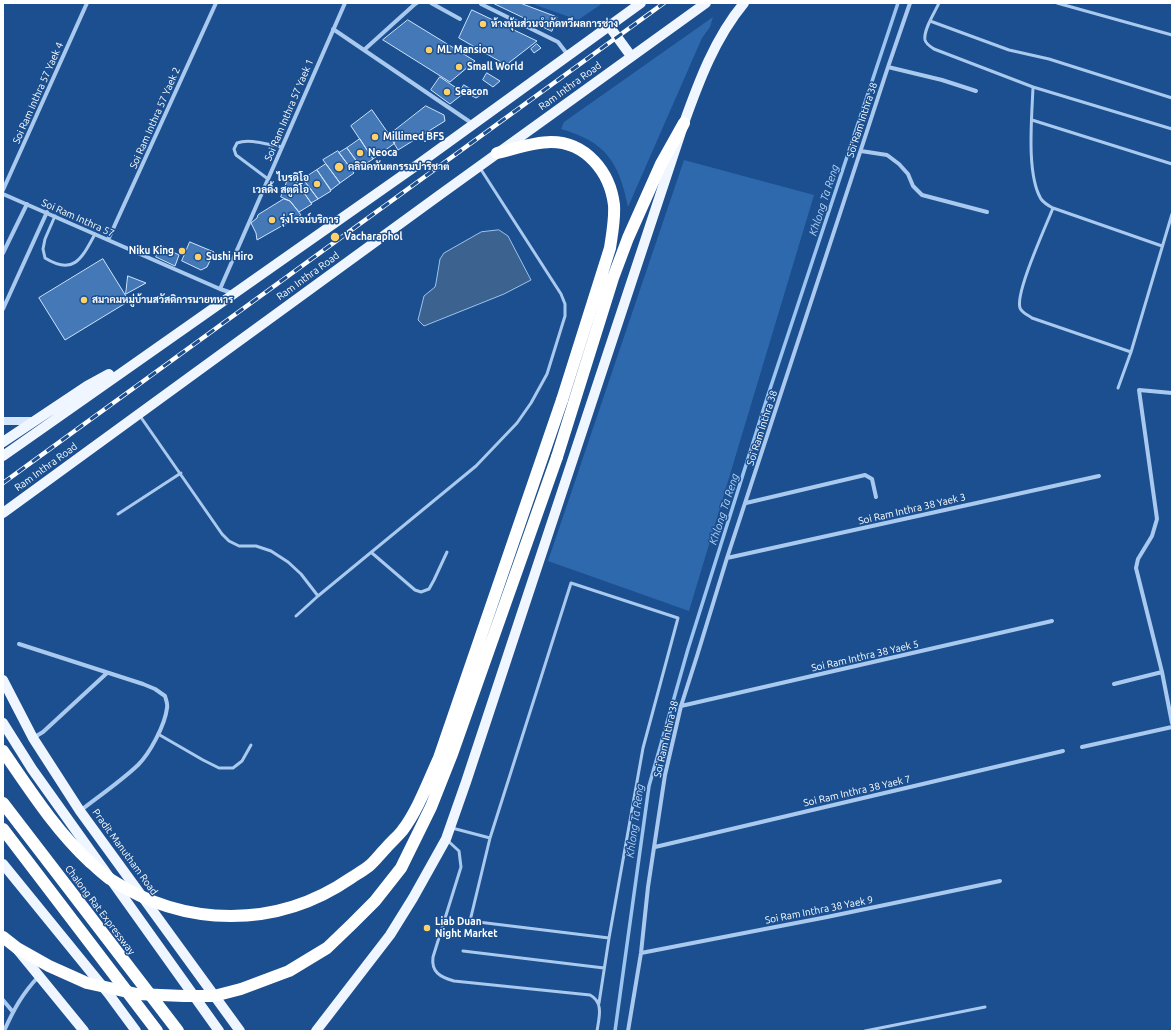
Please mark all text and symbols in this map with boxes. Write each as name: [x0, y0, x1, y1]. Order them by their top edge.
place label: ห้างหุ้นส่วนจำกัดทวีผลการช่าง: [491, 18, 618, 30]
marker: ห้างหุ้นส่วนจำกัดทวีผลการช่าง: [478, 19, 488, 29]
street label: Soi Ram Inthra 57 Yaek 4: [10, 40, 66, 146]
place label: ML Mansion: [437, 44, 493, 56]
marker: ML Mansion: [424, 45, 434, 55]
street label: Soi Ram Inthra 57 Yaek 1: [262, 57, 316, 163]
street label: Ram Inthra Road: [536, 59, 604, 113]
place label: Small World: [467, 61, 523, 73]
marker: Small World: [454, 62, 464, 72]
street label: Soi Ram Inthra 57 Yaek 2: [127, 65, 183, 171]
street label: Soi Ram Inthra 38: [844, 81, 880, 159]
place label: Seacon: [455, 86, 488, 98]
marker: Seacon: [442, 87, 452, 97]
place label: Millimed ฺBFS: [383, 131, 444, 143]
marker: Millimed ฺBFS: [370, 132, 380, 142]
place label: Neoca: [368, 147, 397, 159]
marker: Neoca: [355, 148, 365, 158]
marker: คลินิคทันตกรรมปาริชาต: [333, 161, 345, 173]
place label: คลินิคทันตกรรมปาริชาต: [348, 161, 449, 173]
water label: Khlong Ta Reng: [806, 163, 842, 237]
place label: ไบรดิโอ เวลดิ้ง สตูดิโอ: [253, 172, 309, 196]
marker: ไบรดิโอ เวลดิ้ง สตูดิโอ: [312, 179, 322, 189]
street label: Soi Ram Inthra 57: [40, 197, 116, 239]
place label: รุ่งโรจน์บริการ: [280, 214, 339, 226]
marker: รุ่งโรจน์บริการ: [267, 215, 277, 225]
marker: Vacharaphol: [329, 231, 341, 243]
place label: Vacharaphol: [344, 231, 403, 243]
place label: Niku King: [129, 245, 174, 257]
marker: Niku King: [177, 246, 187, 256]
street label: Ram Inthra Road: [274, 249, 342, 303]
place label: Sushi Hiro: [206, 251, 253, 263]
marker: Sushi Hiro: [193, 252, 203, 262]
place label: สมาคมหมู่บ้านสวัสดิการนายทหาร: [92, 294, 233, 306]
marker: สมาคมหมู่บ้านสวัสดิการนายทหาร: [79, 295, 89, 305]
street label: Soi Ram Inthra 38: [744, 389, 780, 467]
street label: Ram Inthra Road: [12, 440, 80, 494]
water label: Khlong Ta Reng: [706, 472, 742, 546]
street label: Soi Ram Inthra 38 Yaek 3: [857, 491, 967, 527]
street label: Soi Ram Inthra 38 Yaek 5: [810, 638, 920, 674]
street label: Soi Ram Inthra 38: [651, 699, 681, 779]
street label: Soi Ram Inthra 38 Yaek 7: [802, 773, 912, 809]
water label: Khlong Ta Reng: [623, 783, 647, 859]
street label: Pradit Manutham Road: [90, 807, 160, 897]
street label: Chalong Rat Expressway: [62, 863, 138, 957]
street label: Soi Ram Inthra 38 Yaek 9: [764, 894, 874, 926]
place label: Liab Duan Night Market: [435, 916, 497, 940]
marker: Liab Duan Night Market: [422, 923, 432, 933]

